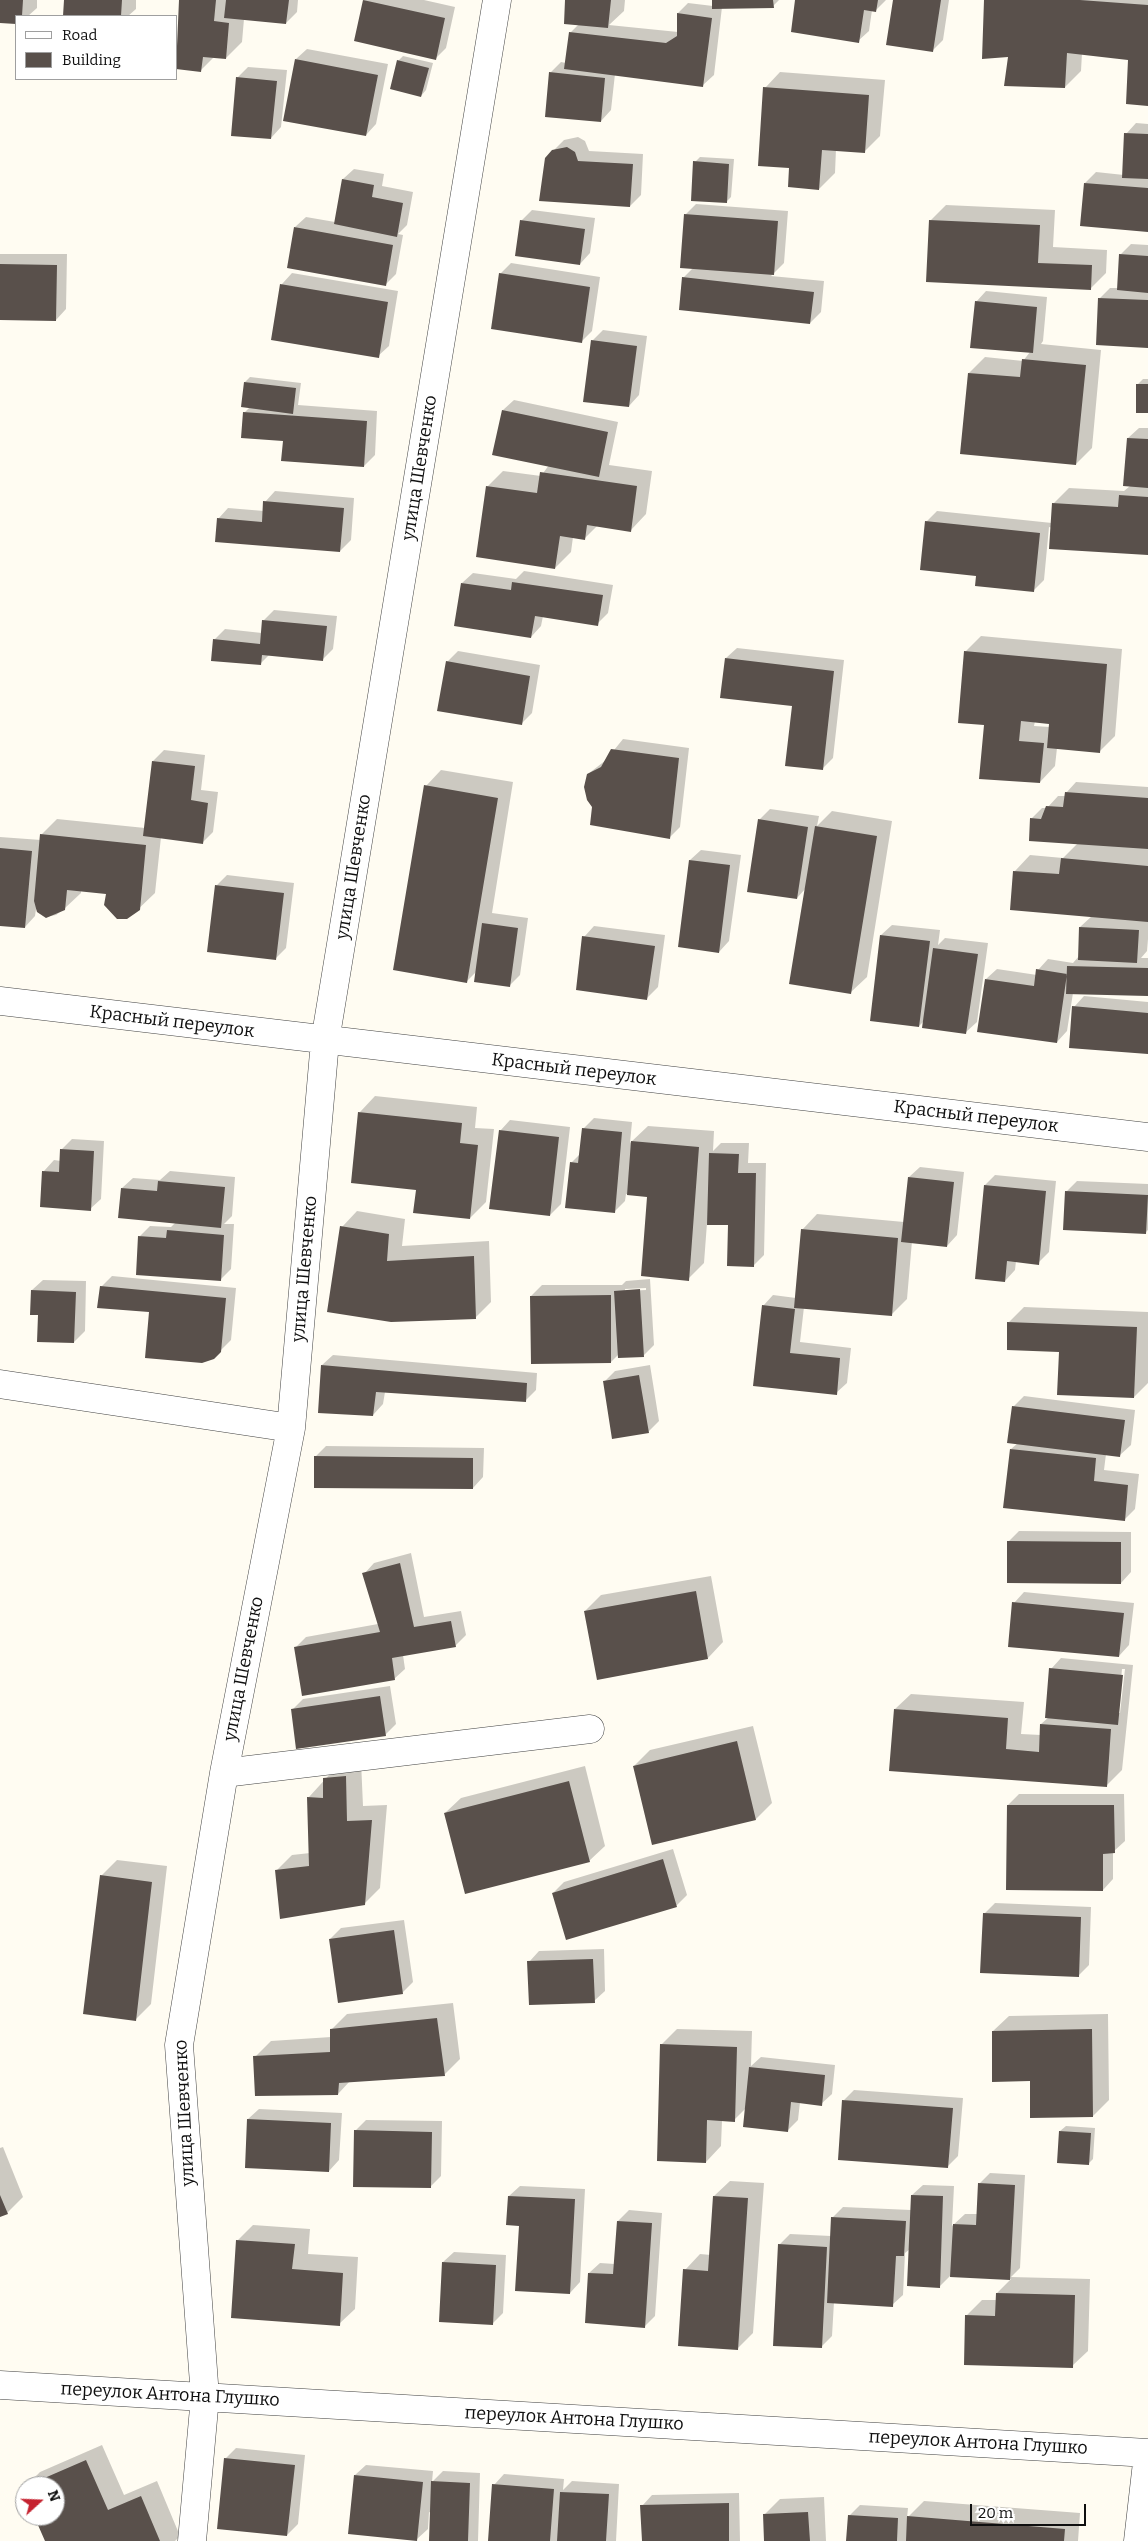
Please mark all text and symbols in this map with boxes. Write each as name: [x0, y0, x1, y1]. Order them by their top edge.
legend: [15, 15, 178, 80]
text: Road: [62, 26, 97, 44]
text: Building: [62, 51, 121, 69]
street label: улица Шевченко: [398, 394, 442, 542]
street label: улица Шевченко: [332, 793, 376, 941]
street label: Красный переулок: [88, 1001, 256, 1043]
street label: Красный переулок: [490, 1049, 658, 1091]
street label: Красный переулок: [892, 1096, 1060, 1138]
street label: улица Шевченко: [288, 1195, 322, 1343]
street label: улица Шевченко: [219, 1595, 269, 1743]
street label: улица Шевченко: [170, 2039, 200, 2187]
street label: переулок Антона Глушко: [60, 2378, 280, 2412]
street label: переулок Антона Глушко: [464, 2402, 684, 2436]
street label: переулок Антона Глушко: [868, 2426, 1088, 2460]
north arrow: [15, 2476, 65, 2526]
text: N: [44, 2488, 63, 2504]
scale bar: [973, 2494, 1089, 2526]
text: 20 m: [978, 2504, 1013, 2522]

